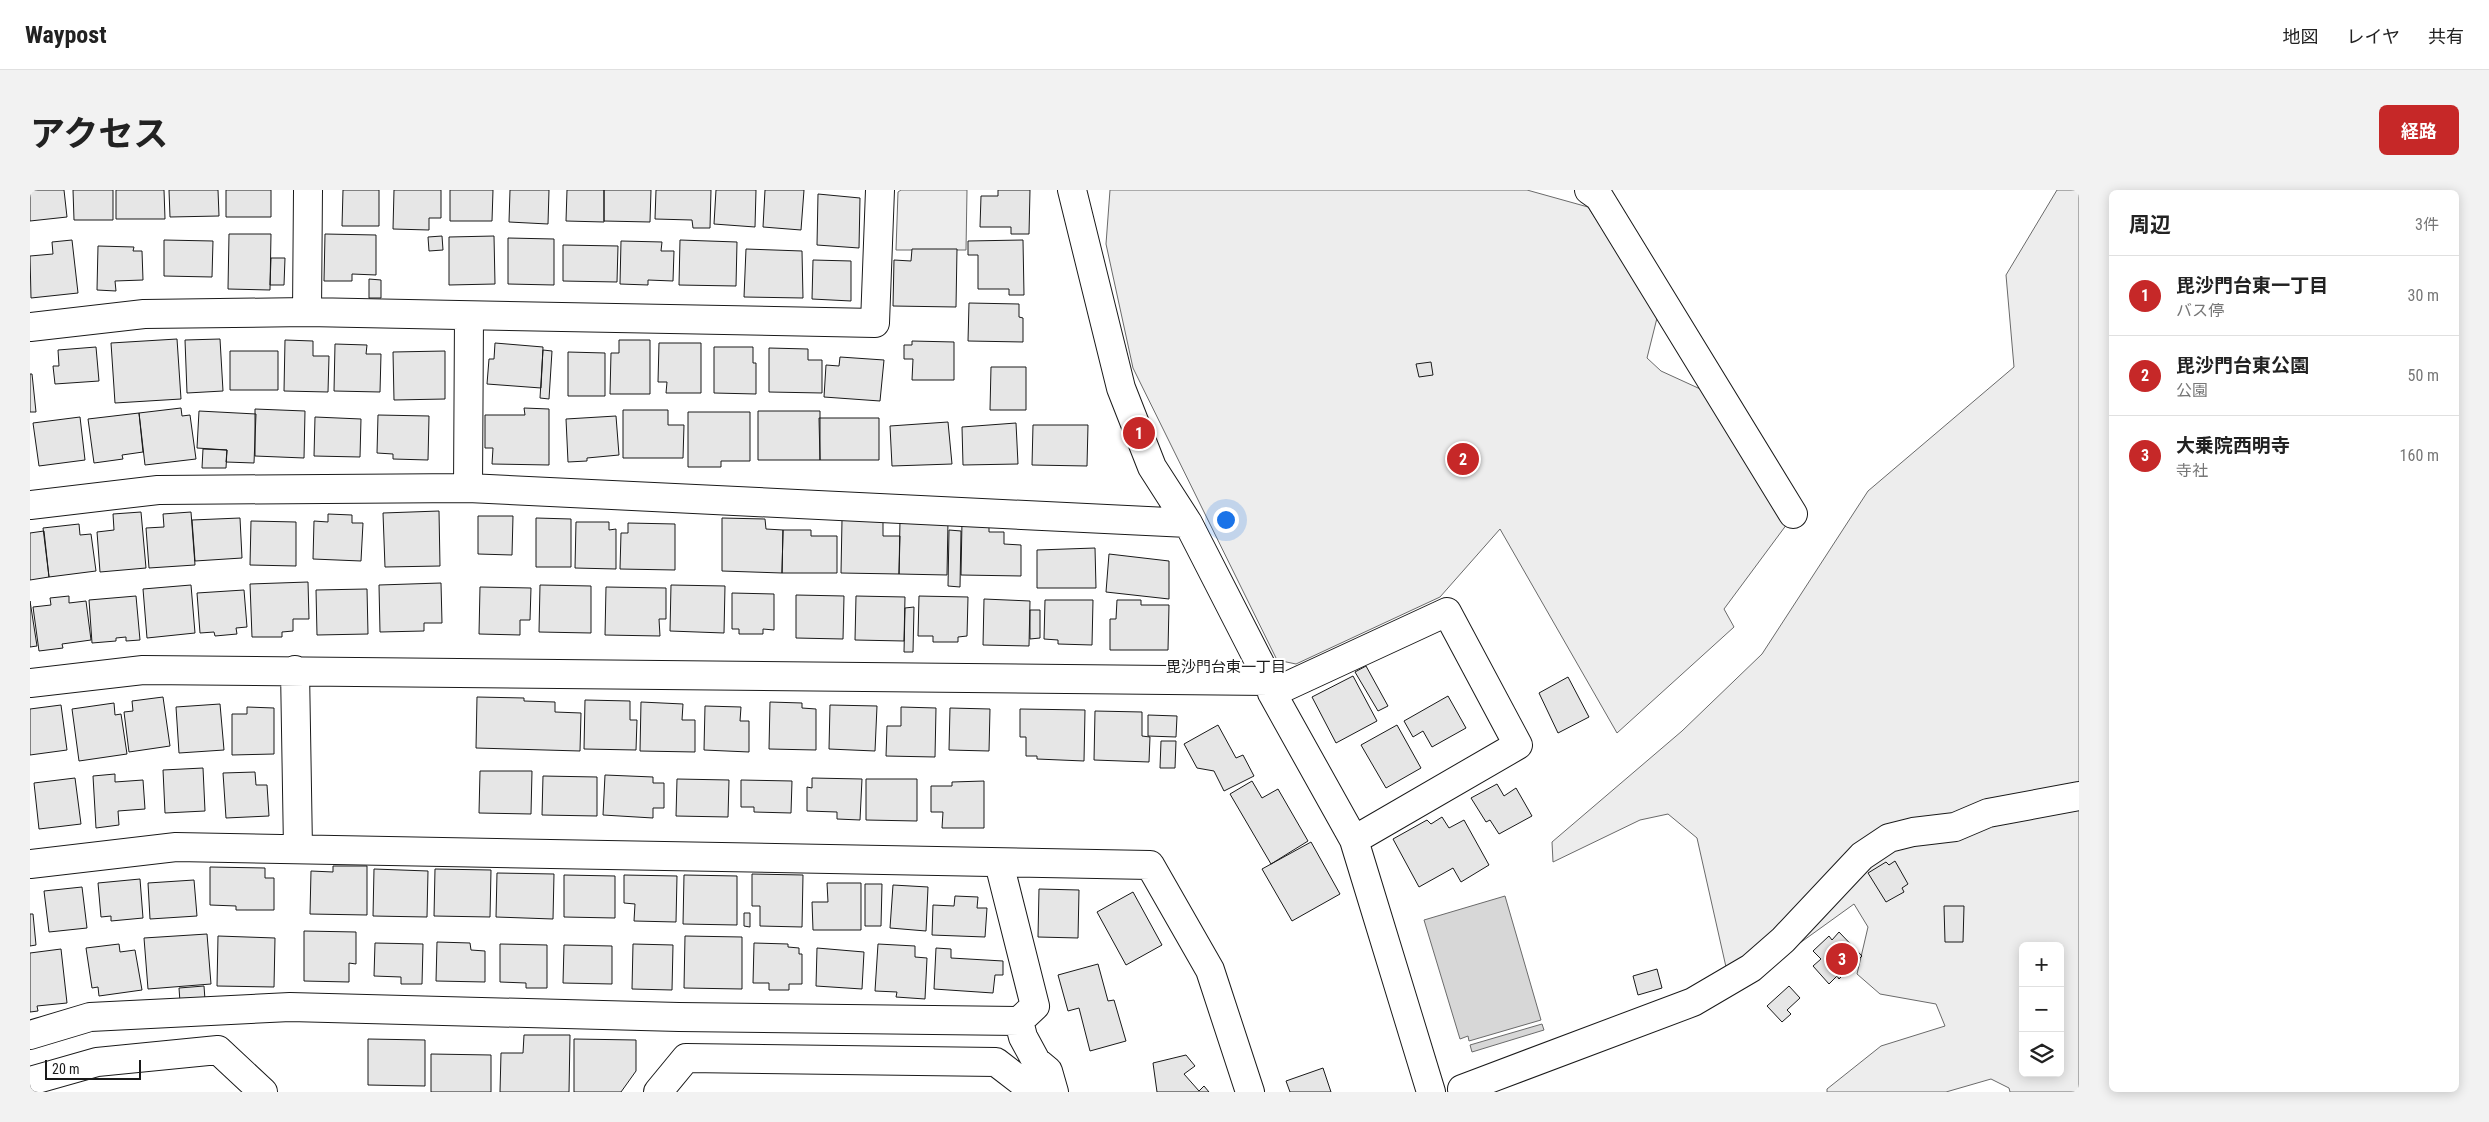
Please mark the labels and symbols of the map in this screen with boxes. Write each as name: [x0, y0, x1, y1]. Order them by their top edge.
pin: 1: [1123, 414, 1155, 452]
pin: 2: [1447, 440, 1479, 478]
your location: [1213, 507, 1239, 533]
district label: 毘沙門台東一丁目: [1166, 658, 1286, 676]
pin: 3: [1826, 940, 1858, 978]
scale bar: [45, 1057, 141, 1080]

